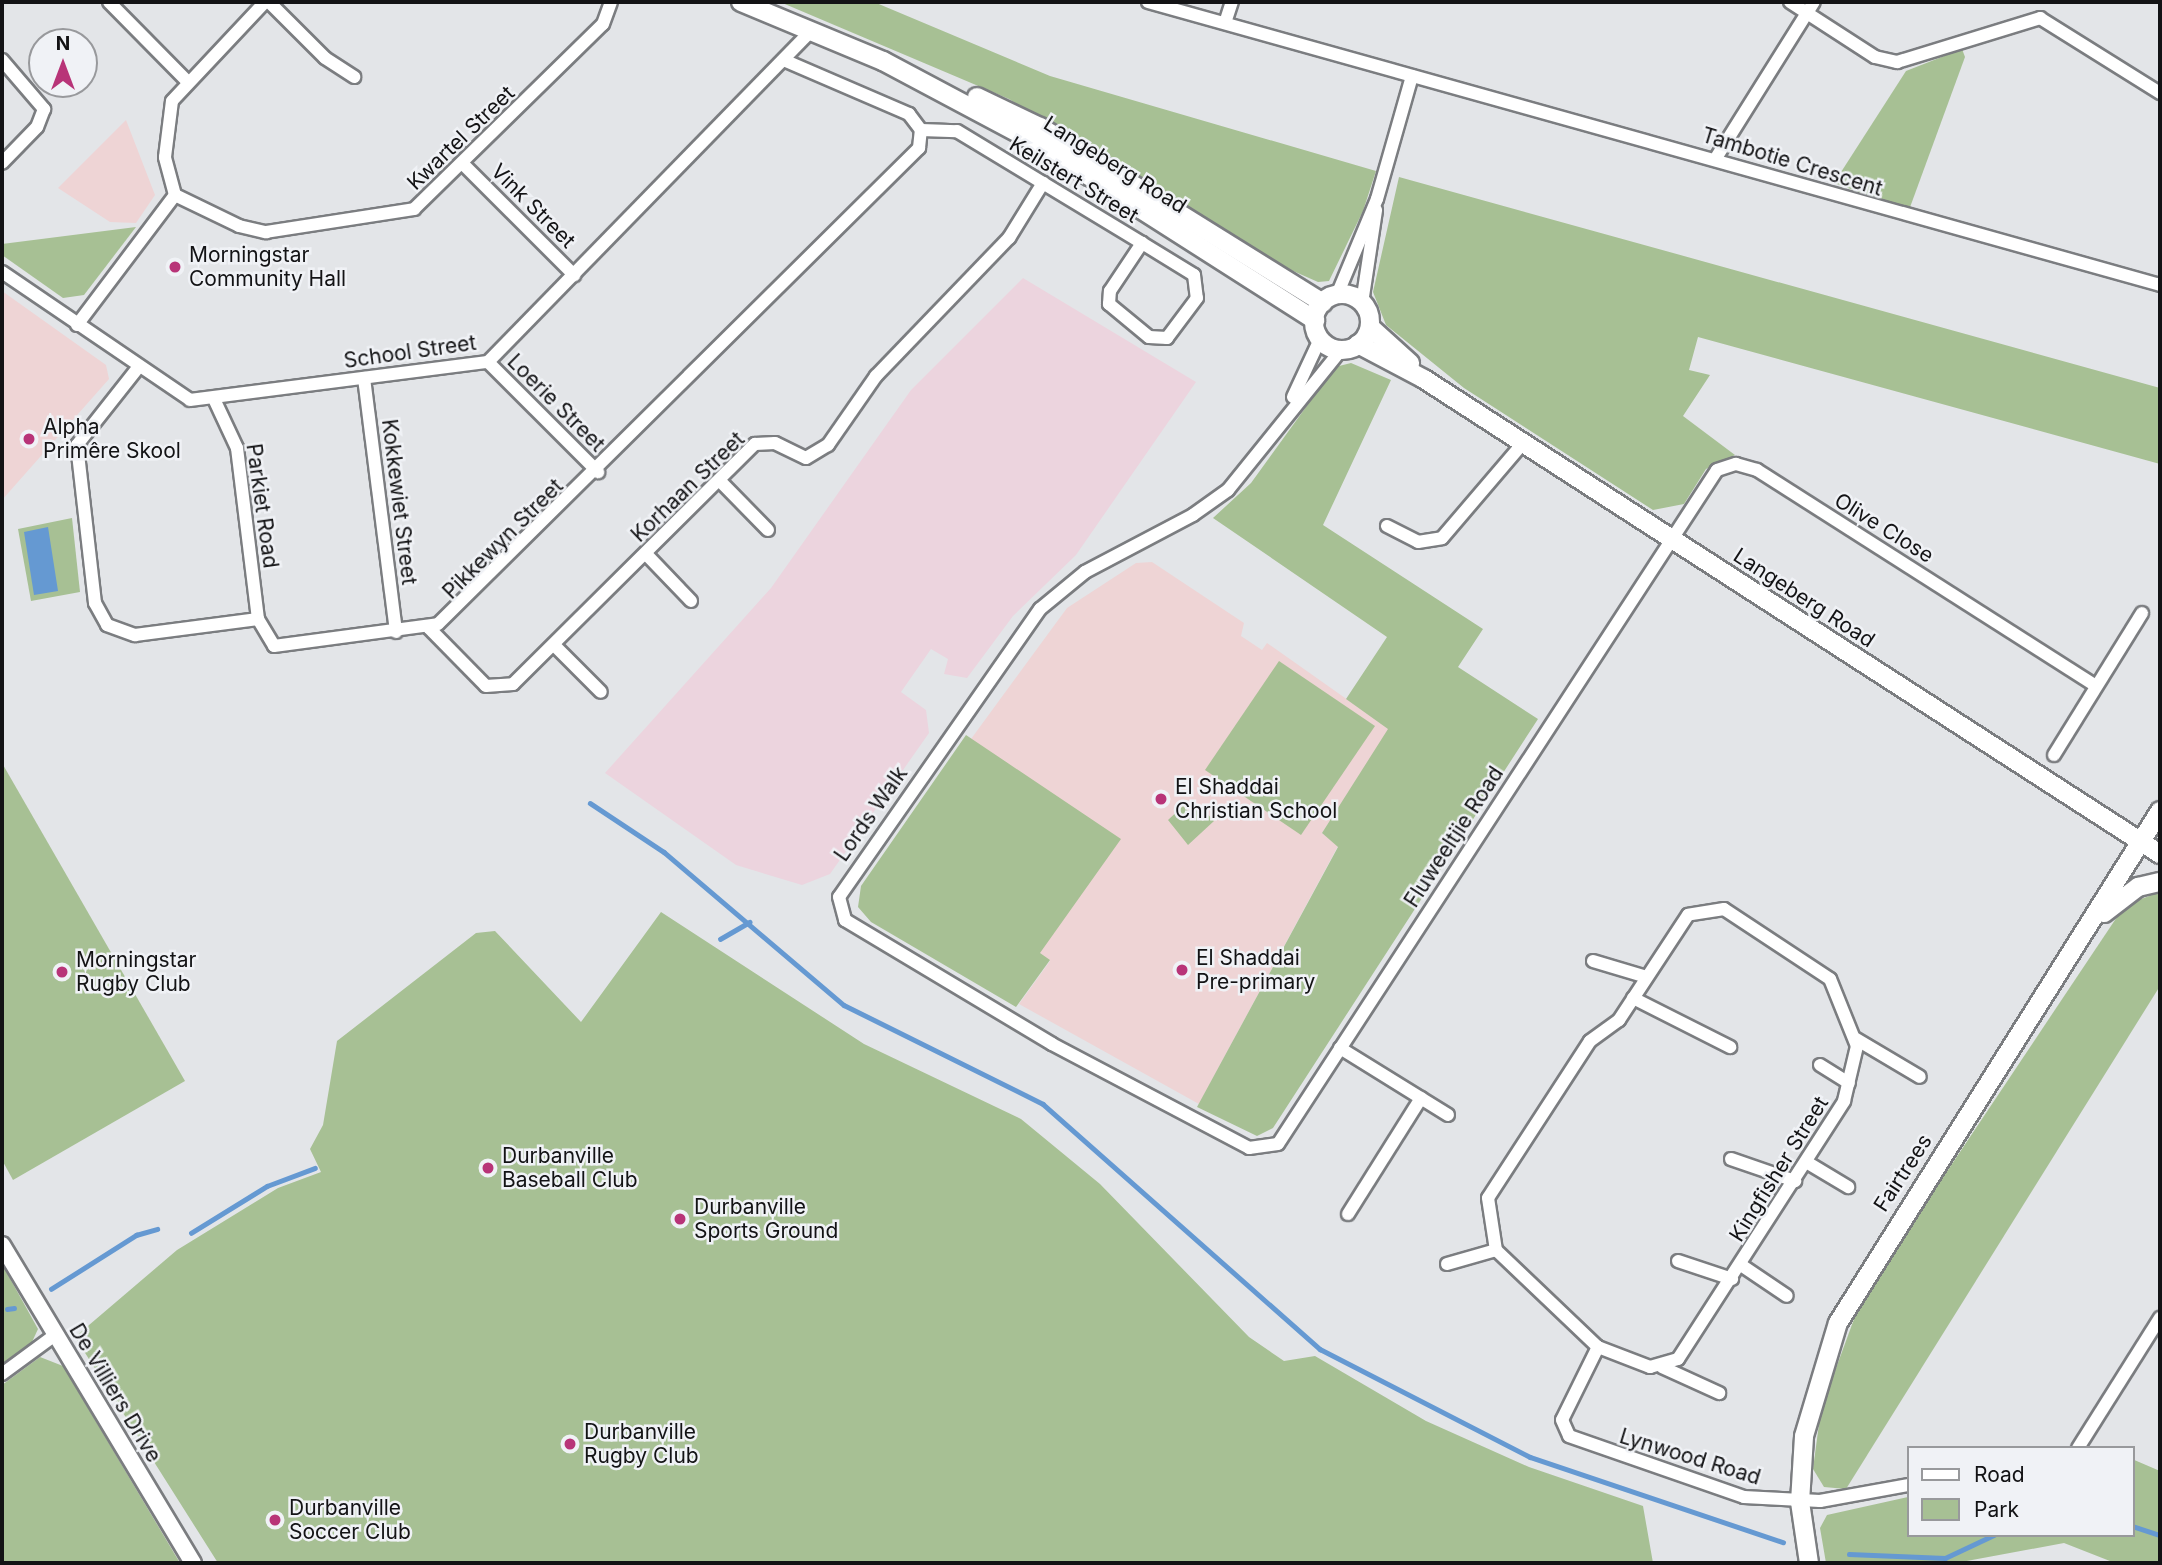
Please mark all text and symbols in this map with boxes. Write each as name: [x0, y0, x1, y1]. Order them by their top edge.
north arrow: [28, 28, 98, 98]
text: N: [56, 32, 70, 55]
street label: Kwartel Street: [402, 81, 520, 195]
street label: Langeberg Road: [1039, 111, 1191, 219]
street label: Tambotie Crescent: [1699, 123, 1885, 201]
street label: Keilstert Street: [1005, 132, 1143, 228]
street label: Vink Street: [486, 159, 580, 253]
place label: Morningstar Community Hall: [189, 242, 346, 292]
marker: Morningstar Community Hall: [167, 259, 183, 275]
street label: School Street: [342, 330, 478, 374]
street label: Loerie Street: [502, 349, 610, 457]
place label: Alpha Primêre Skool: [43, 414, 181, 464]
street label: Kokkewiet Street: [376, 418, 422, 586]
street label: Korhaan Street: [626, 427, 750, 547]
marker: Alpha Primêre Skool: [21, 431, 37, 447]
street label: Parkiet Road: [241, 442, 283, 570]
street label: Pikkewyn Street: [438, 474, 568, 604]
street label: Olive Close: [1830, 488, 1938, 568]
street label: Langeberg Road: [1729, 543, 1879, 653]
street label: Lords Walk: [829, 762, 913, 866]
street label: Fluweeltjie Road: [1399, 762, 1509, 912]
place label: El Shaddai Christian School: [1175, 774, 1337, 824]
marker: El Shaddai Christian School: [1153, 791, 1169, 807]
place label: El Shaddai Pre-primary: [1196, 945, 1315, 995]
place label: Morningstar Rugby Club: [76, 947, 196, 997]
marker: El Shaddai Pre-primary: [1174, 962, 1190, 978]
marker: Morningstar Rugby Club: [54, 964, 70, 980]
street label: Kingfisher Street: [1724, 1092, 1834, 1246]
street label: Fairtrees: [1869, 1130, 1937, 1216]
place label: Durbanville Baseball Club: [502, 1143, 637, 1193]
marker: Durbanville Baseball Club: [480, 1160, 496, 1176]
place label: Durbanville Sports Ground: [694, 1194, 838, 1244]
marker: Durbanville Sports Ground: [672, 1211, 688, 1227]
street label: De Villiers Drive: [64, 1319, 166, 1467]
place label: Durbanville Rugby Club: [584, 1419, 699, 1469]
street label: Lynwood Road: [1616, 1424, 1764, 1490]
marker: Durbanville Rugby Club: [562, 1436, 578, 1452]
legend: [1906, 1446, 2134, 1537]
text: Road: [1974, 1462, 2025, 1487]
place label: Durbanville Soccer Club: [289, 1495, 411, 1545]
text: Park: [1974, 1497, 2019, 1522]
marker: Durbanville Soccer Club: [267, 1512, 283, 1528]

